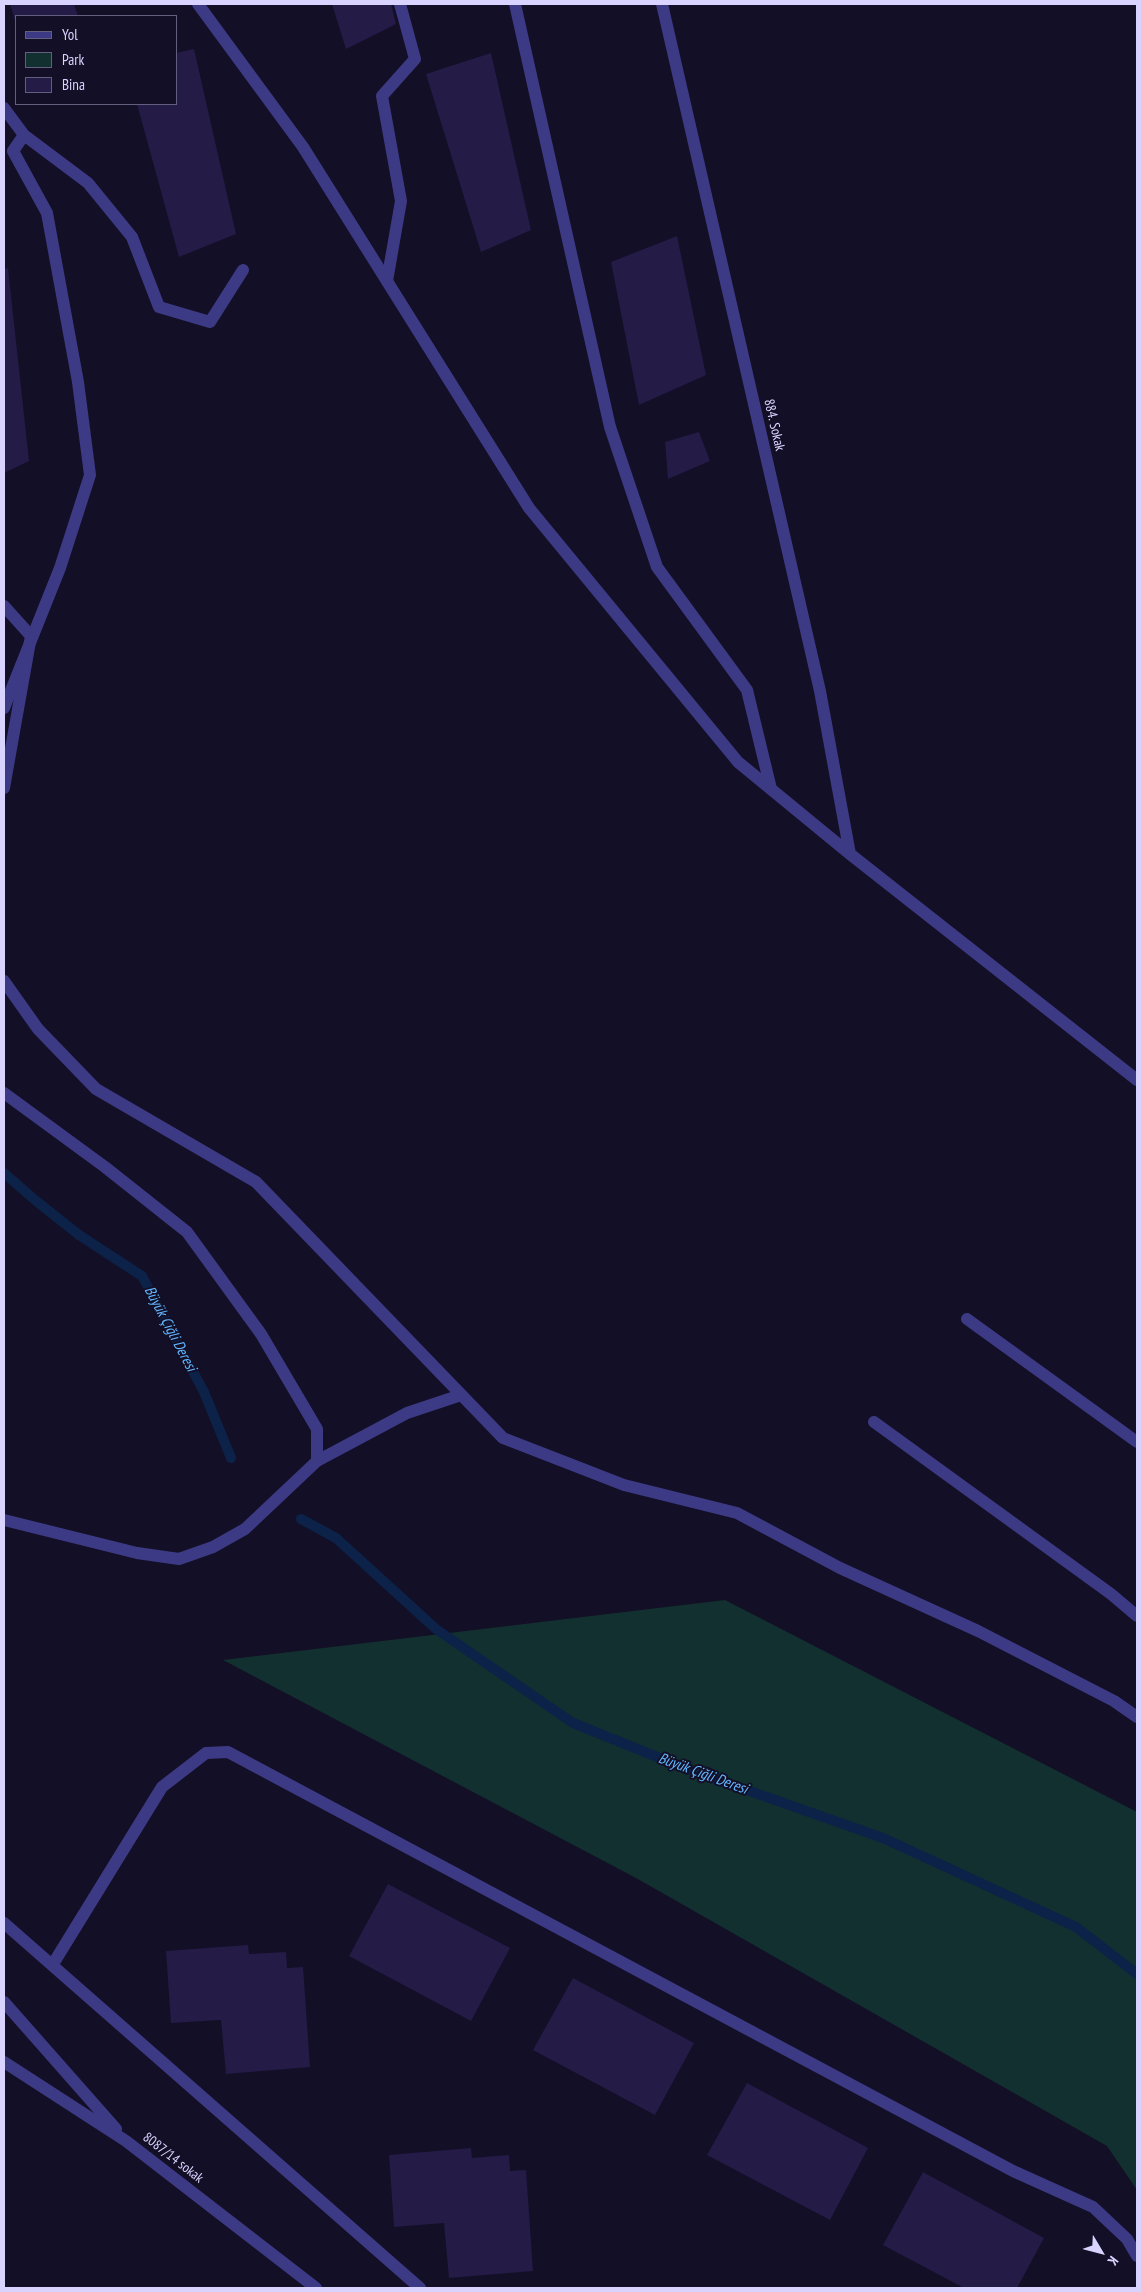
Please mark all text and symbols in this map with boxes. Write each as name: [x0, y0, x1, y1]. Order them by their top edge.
legend: [15, 15, 178, 105]
text: Yol: [62, 25, 78, 44]
text: Park: [62, 50, 84, 69]
text: Bina: [62, 75, 85, 94]
street label: 884. Sokak: [760, 397, 788, 453]
water label: Büyük Çiğli Deresi: [140, 1283, 200, 1375]
water label: Büyük Çiğli Deresi: [656, 1749, 750, 1799]
street label: 8087/14 sokak: [139, 2129, 207, 2187]
north arrow: [1076, 2227, 1126, 2277]
text: K: [1104, 2253, 1122, 2269]

